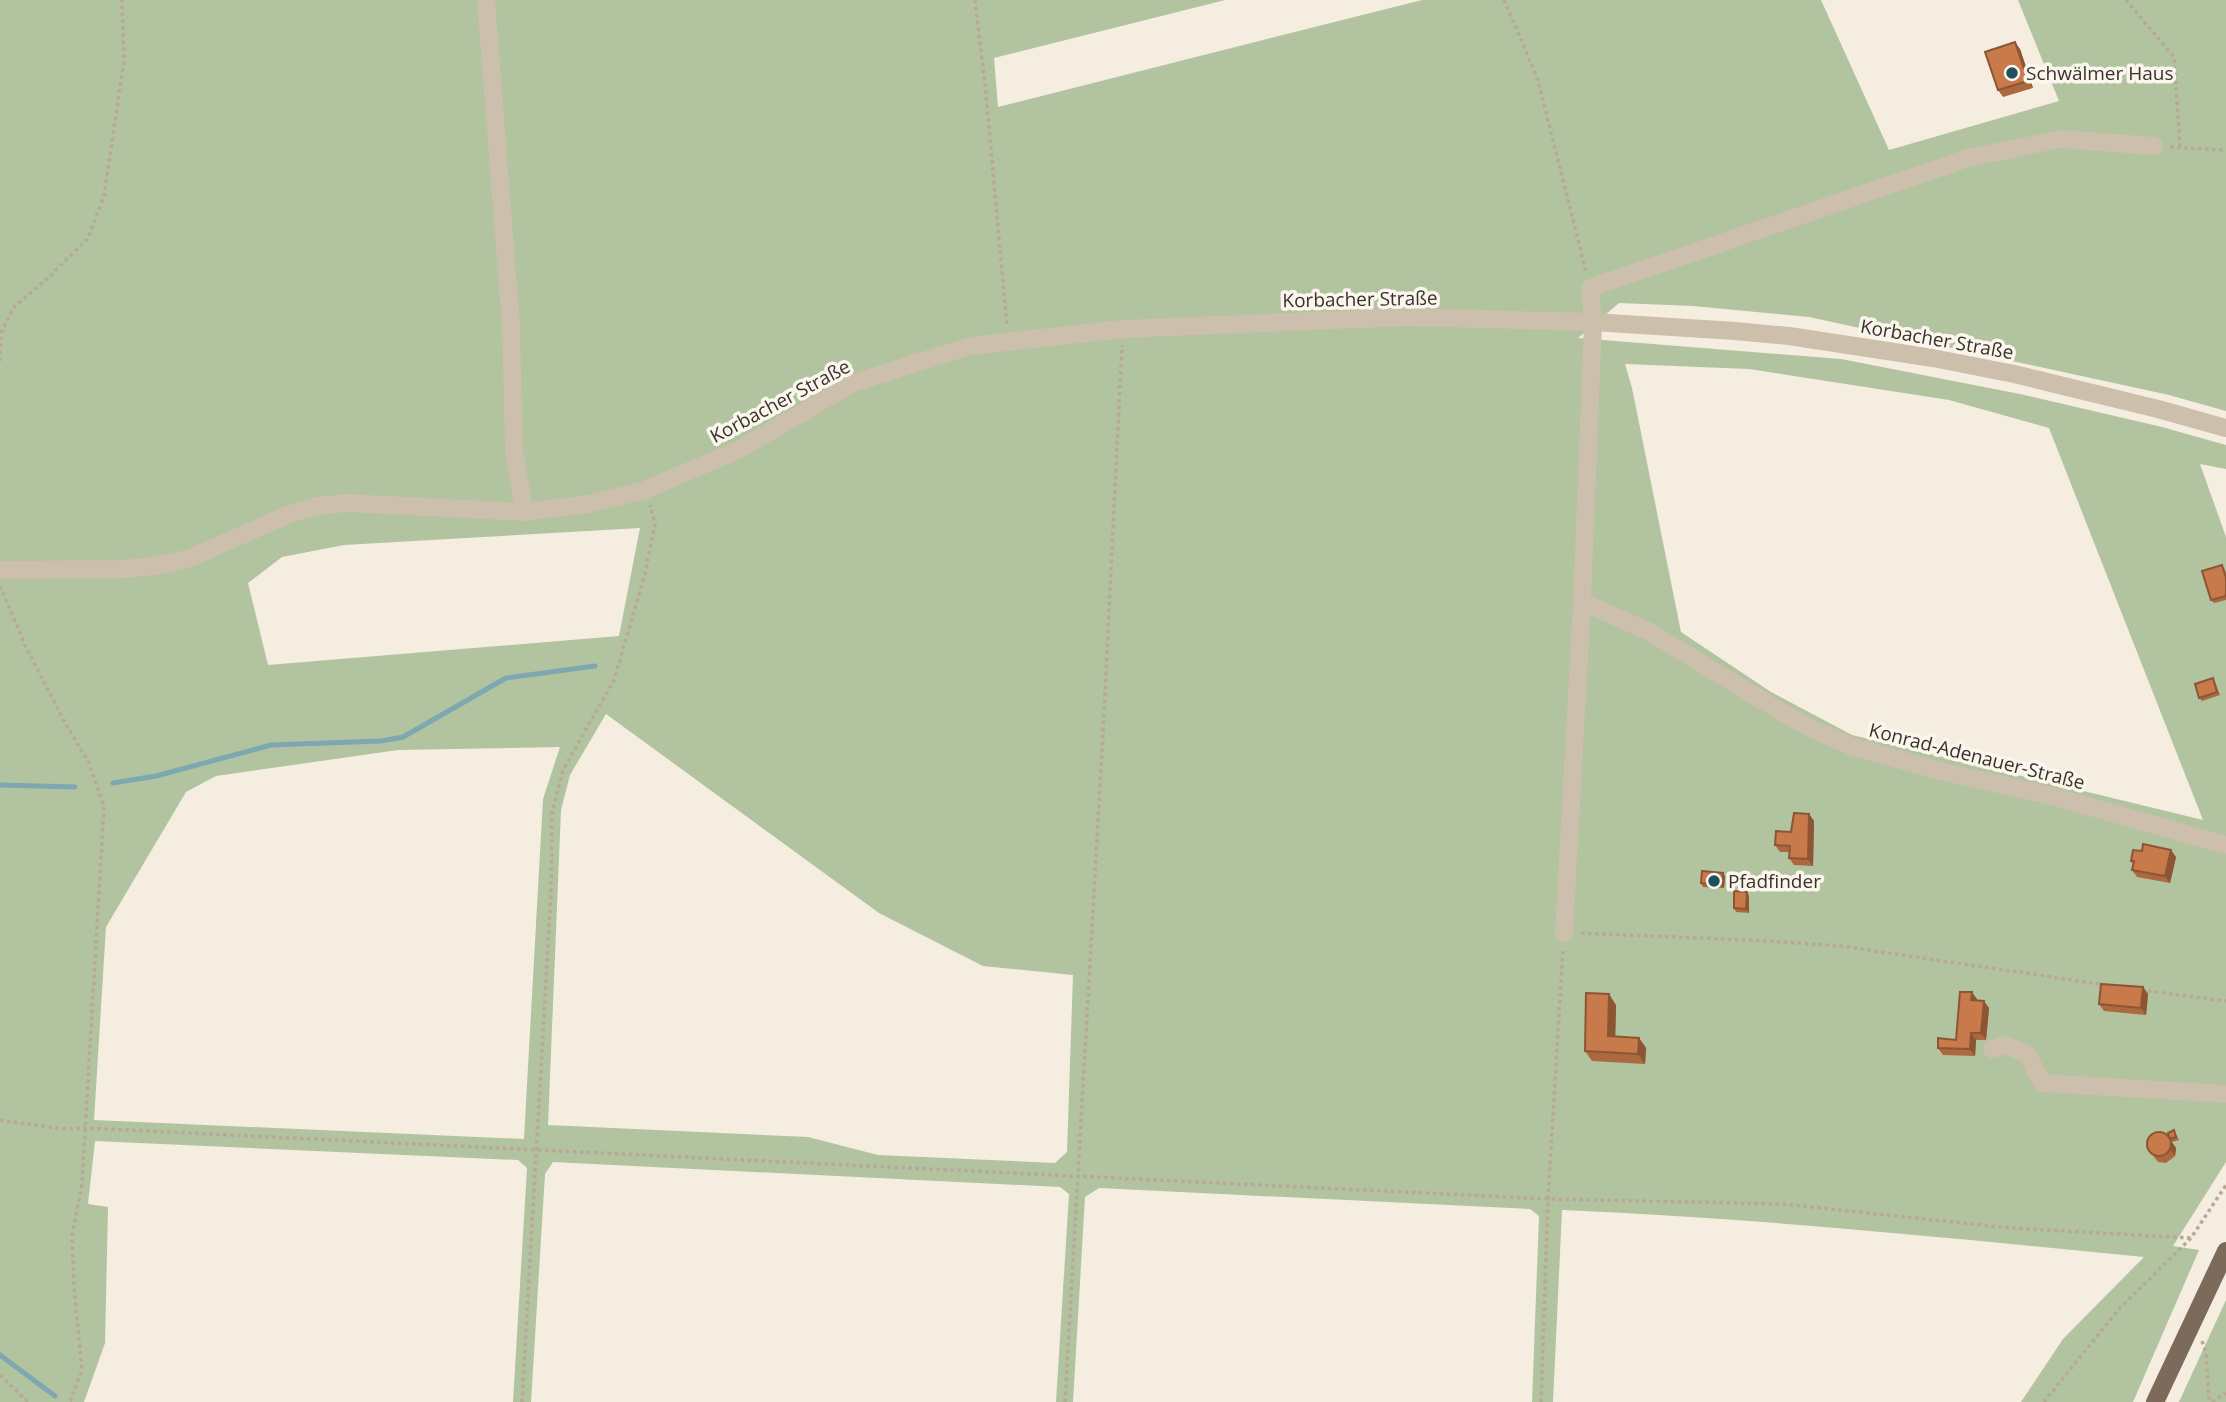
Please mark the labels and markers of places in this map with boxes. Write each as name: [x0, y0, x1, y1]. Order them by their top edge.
place label: Schwälmer Haus: [2026, 60, 2173, 86]
marker: Schwälmer Haus: [2004, 65, 2020, 81]
place label: Pfadfinder: [1728, 868, 1821, 894]
marker: Pfadfinder: [1706, 873, 1722, 889]

